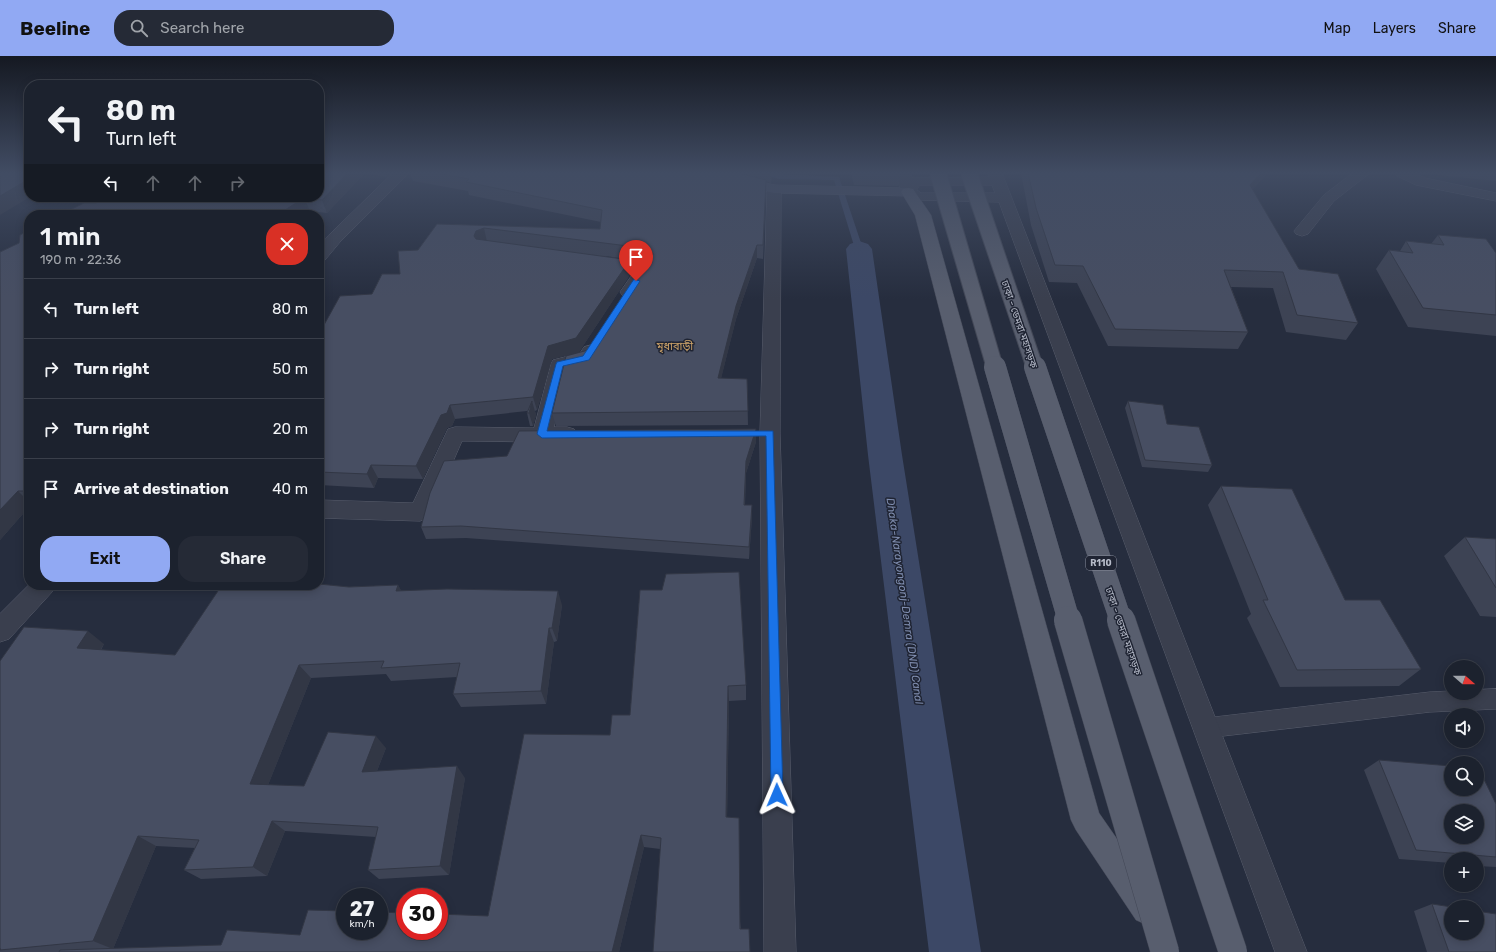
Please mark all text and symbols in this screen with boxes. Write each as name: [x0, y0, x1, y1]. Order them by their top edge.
search box: [114, 10, 394, 46]
text: Beeline: [20, 17, 90, 40]
icon: search: [128, 17, 150, 39]
text: Search here: [160, 19, 244, 37]
text: Map: [1324, 20, 1351, 37]
text: Layers: [1373, 20, 1416, 37]
text: Share: [1438, 20, 1476, 37]
text: 80 m: [106, 94, 176, 127]
icon: left: [40, 96, 92, 148]
text: Turn left: [106, 128, 176, 150]
icon: left: [100, 172, 122, 194]
icon: ahead: [142, 172, 164, 194]
icon: ahead: [184, 172, 206, 194]
icon: right: [226, 172, 248, 194]
text: 1 min: [40, 223, 100, 251]
button: close: [266, 223, 308, 265]
pin: [619, 240, 653, 281]
icon: arrive: [625, 246, 647, 268]
text: 190 m · 22:36: [40, 252, 121, 267]
street label: ঢাকা - ডেমরা মহাসড়ক: [998, 278, 1040, 371]
icon: left: [40, 298, 62, 320]
text: Turn left: [74, 300, 139, 318]
text: 80 m: [272, 300, 308, 318]
district label: মৃধাবাড়ী: [656, 340, 694, 354]
icon: right: [40, 358, 62, 380]
text: Turn right: [74, 360, 149, 378]
text: 50 m: [273, 360, 308, 378]
icon: right: [40, 418, 62, 440]
text: Turn right: [74, 420, 149, 438]
text: 20 m: [273, 420, 308, 438]
icon: arrive: [40, 478, 62, 500]
text: Arrive at destination: [74, 480, 229, 498]
text: 40 m: [272, 480, 308, 498]
water label: Dhaka-Narayongonj-Demra (DND) Canal: [884, 497, 925, 705]
button: Exit: [40, 536, 170, 582]
button: Share: [178, 536, 308, 582]
road number: R110: [1086, 556, 1116, 570]
street label: ঢাকা - ডেমরা মহাসড়ক: [1102, 585, 1144, 678]
north arrow: [1444, 660, 1484, 700]
map controls: [1444, 660, 1484, 940]
button: sound: [1444, 708, 1484, 748]
button: search: [1444, 756, 1484, 796]
position arrow: [756, 774, 798, 816]
button: layers: [1444, 804, 1484, 844]
button: +: [1444, 852, 1484, 892]
speed limit sign: 30: [396, 888, 448, 940]
text: 27: [350, 897, 374, 921]
button: −: [1444, 900, 1484, 940]
text: km/h: [350, 918, 374, 930]

